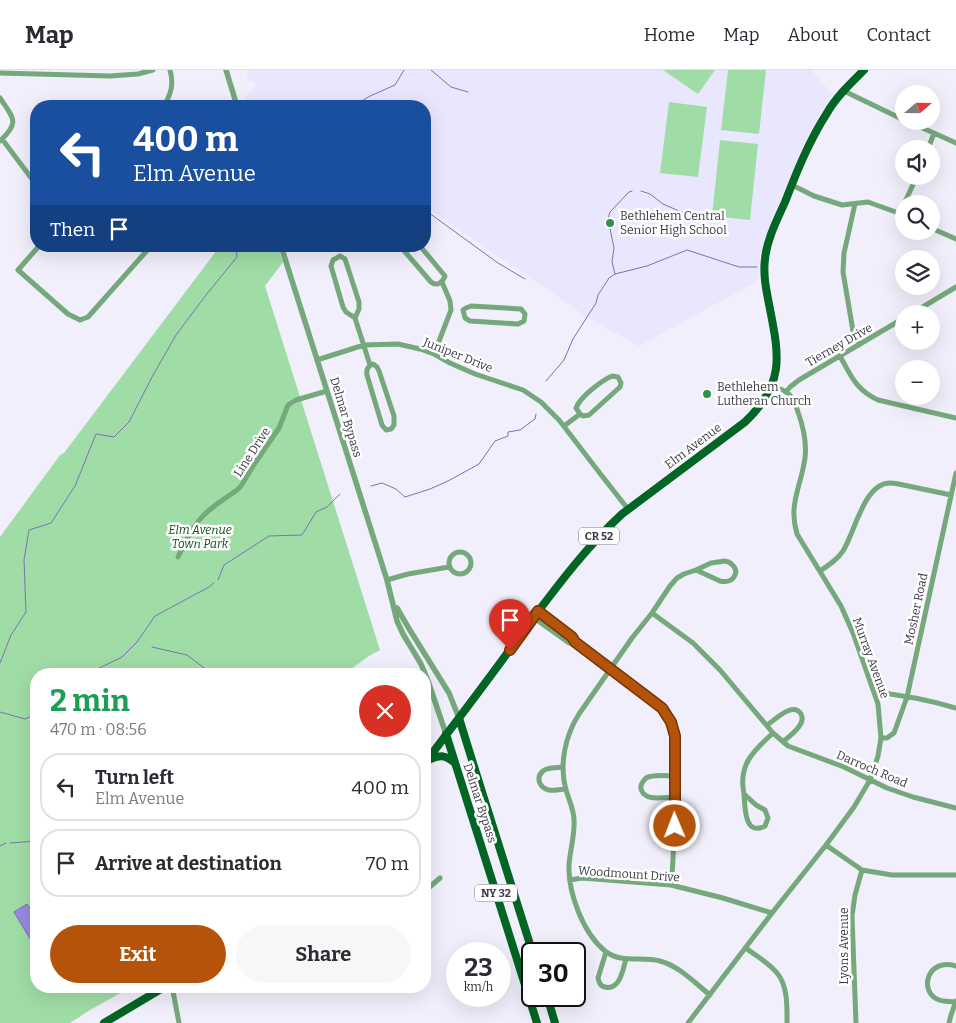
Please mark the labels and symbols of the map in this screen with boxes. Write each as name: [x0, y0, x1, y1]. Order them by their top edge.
north arrow: [895, 85, 940, 130]
place label: Bethlehem Central Senior High School: [620, 209, 727, 237]
marker: Bethlehem Central Senior High School: [604, 217, 616, 229]
street label: Tierney Drive: [803, 320, 875, 370]
street label: Juniper Drive: [420, 334, 495, 375]
street label: Delmar Bypass: [327, 375, 365, 459]
place label: Bethlehem Lutheran Church: [717, 380, 812, 408]
marker: Bethlehem Lutheran Church: [701, 388, 713, 400]
street label: Elm Avenue: [662, 420, 724, 472]
street label: Line Drive: [231, 425, 273, 479]
park label: Elm Avenue Town Park: [168, 523, 232, 551]
road number: CR 52: [579, 528, 619, 544]
street label: Mosher Road: [902, 572, 930, 646]
pin: [489, 599, 531, 650]
street label: Murray Avenue: [850, 616, 892, 700]
street label: Darroch Road: [834, 748, 910, 790]
street label: Delmar Bypass: [460, 761, 500, 845]
position arrow: [648, 799, 700, 851]
street label: Woodmount Drive: [578, 863, 680, 885]
road number: NY 32: [475, 884, 517, 901]
street label: Lyons Avenue: [837, 908, 851, 984]
speed limit sign: 30: [521, 942, 586, 1007]

